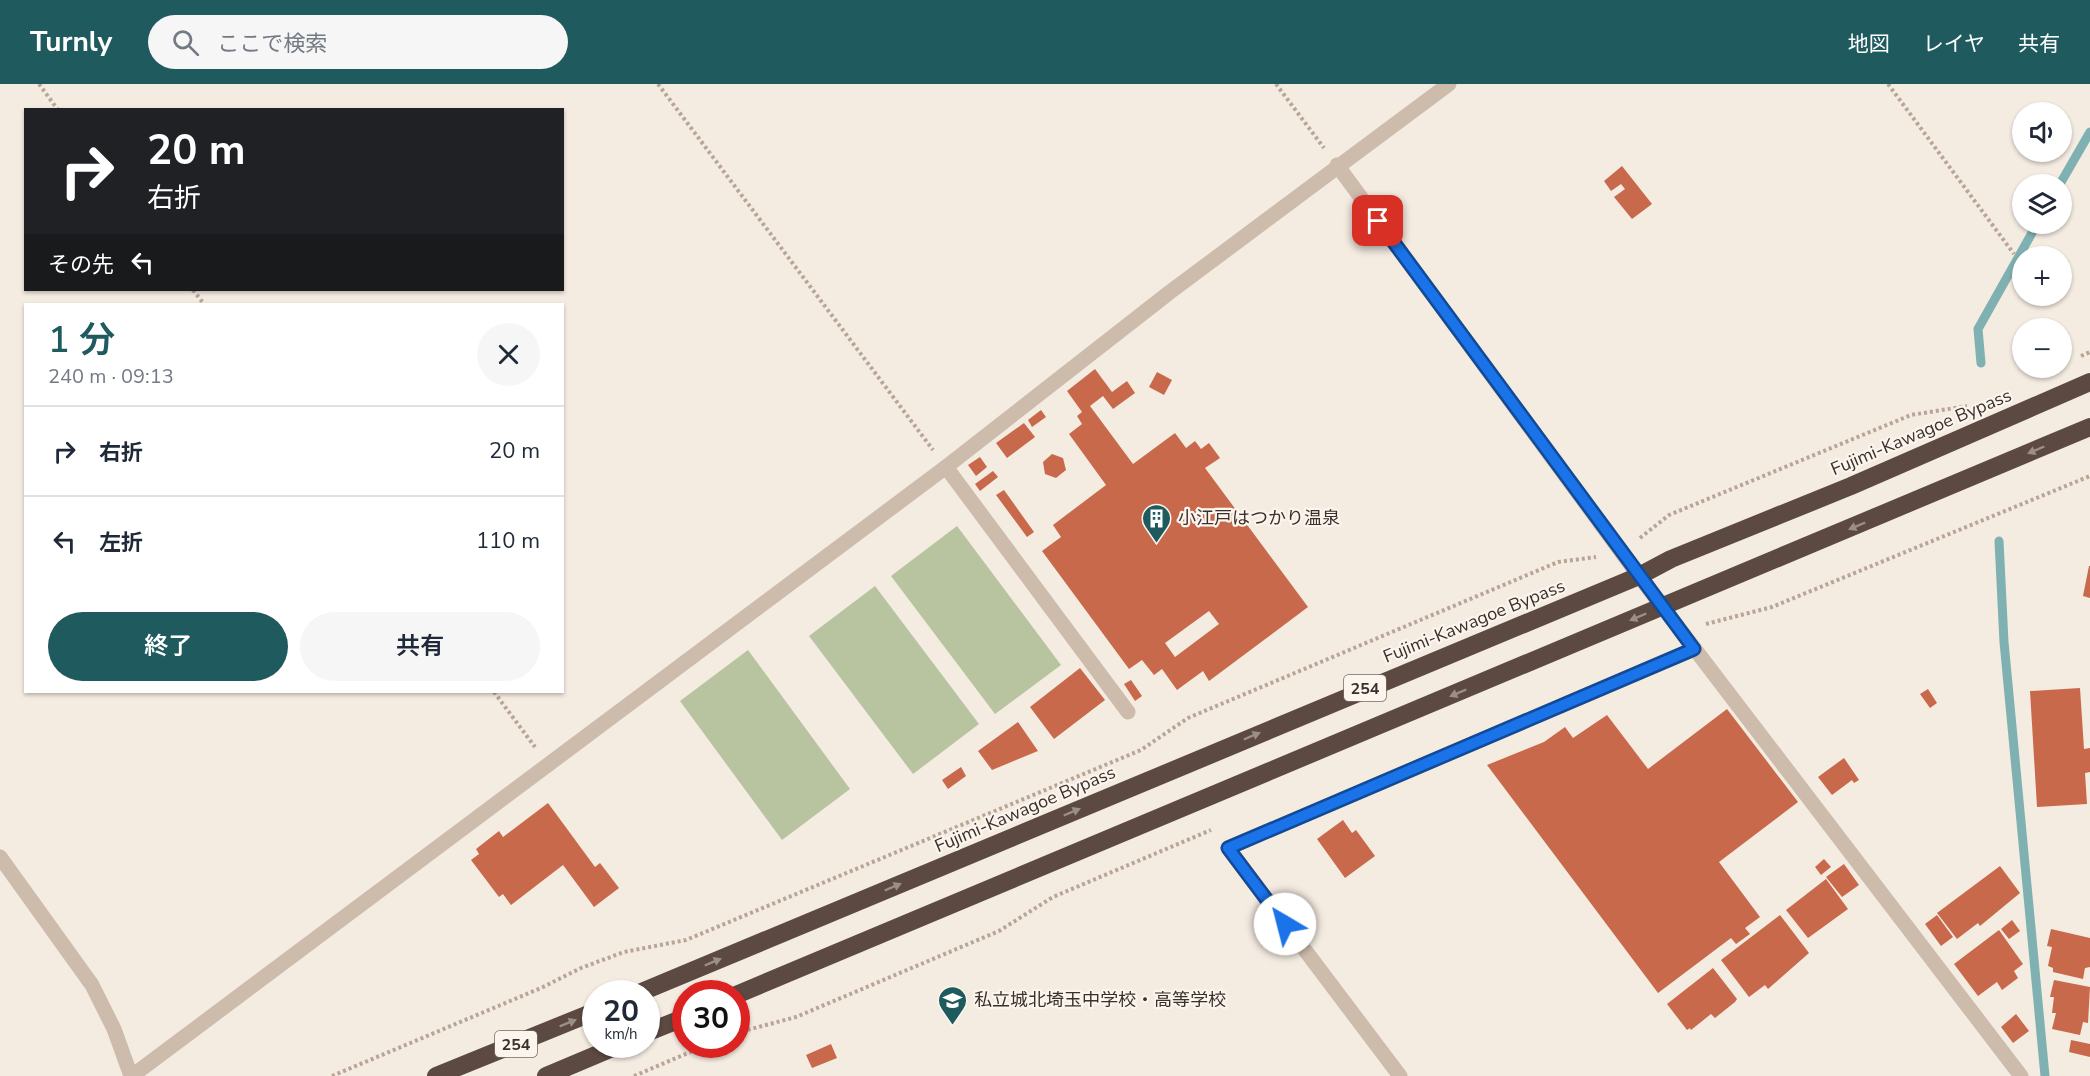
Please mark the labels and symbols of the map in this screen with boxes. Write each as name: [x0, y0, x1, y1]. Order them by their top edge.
pin: [1352, 195, 1403, 246]
street label: Fujimi-Kawagoe Bypass: [1827, 383, 2015, 481]
one-way arrow: [2027, 445, 2045, 455]
building icon: 小江戸はつかり温泉: [1141, 502, 1173, 544]
place label: 小江戸はつかり温泉: [1178, 506, 1340, 530]
one-way arrow: [1848, 522, 1866, 531]
street label: Fujimi-Kawagoe Bypass: [1380, 574, 1568, 668]
one-way arrow: [1629, 613, 1647, 622]
road number: 254: [1344, 675, 1386, 701]
one-way arrow: [1449, 688, 1467, 698]
one-way arrow: [1244, 731, 1262, 741]
street label: Fujimi-Kawagoe Bypass: [931, 760, 1119, 858]
one-way arrow: [1064, 807, 1082, 817]
one-way arrow: [884, 882, 902, 892]
position arrow: [1253, 892, 1317, 956]
one-way arrow: [704, 957, 722, 967]
speed limit sign: 30: [672, 980, 750, 1058]
school or university icon: 私立城北埼玉中学校・高等学校: [937, 984, 969, 1026]
place label: 私立城北埼玉中学校・高等学校: [974, 988, 1226, 1012]
one-way arrow: [559, 1018, 577, 1027]
road number: 254: [495, 1031, 537, 1057]

